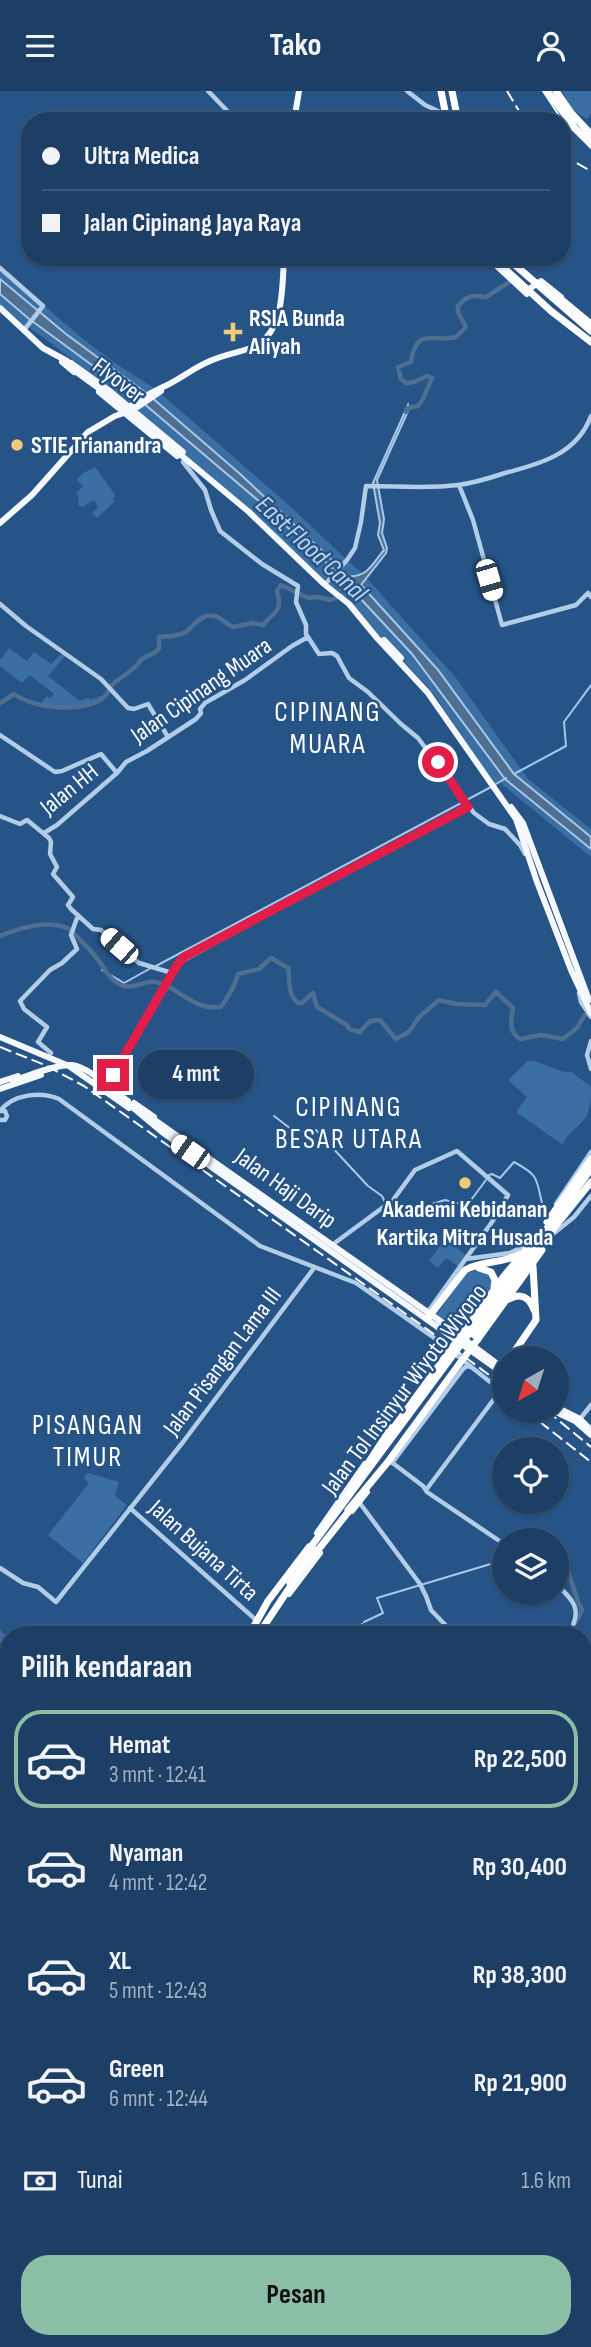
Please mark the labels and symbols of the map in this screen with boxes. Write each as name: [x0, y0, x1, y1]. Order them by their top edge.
place label: RSIA Bunda Aliyah: [248, 304, 345, 361]
marker: RSIA Bunda Aliyah: [223, 322, 243, 342]
street label: Flyover: [87, 351, 151, 410]
place label: STIE Trianandra: [31, 431, 161, 460]
marker: STIE Trianandra: [9, 437, 25, 453]
water label: East Flood Canal: [249, 490, 374, 609]
car: [474, 557, 505, 603]
street label: Jalan Cipinang Muara: [125, 631, 277, 750]
district label: CIPINANG MUARA: [274, 696, 382, 761]
route start: [422, 746, 454, 778]
street label: Jalan HH: [34, 757, 104, 822]
car: [97, 924, 142, 968]
callout: 4 mnt: [138, 1051, 253, 1100]
route end: [97, 1059, 129, 1091]
district label: CIPINANG BESAR UTARA: [275, 1091, 423, 1156]
car: [167, 1131, 214, 1173]
street label: Jalan Haji Darip: [229, 1141, 342, 1235]
marker: Akademi Kebidanan Kartika Mitra Husada: [457, 1175, 473, 1191]
place label: Akademi Kebidanan Kartika Mitra Husada: [377, 1195, 553, 1252]
street label: Jalan Tol Insinyur Wiyoto Wiyono: [315, 1278, 493, 1501]
street label: Jalan Pisangan Lama III: [157, 1281, 288, 1442]
north arrow: [492, 1346, 569, 1423]
district label: PISANGAN TIMUR: [32, 1409, 144, 1474]
street label: Jalan Bujana Tirta: [142, 1493, 264, 1607]

